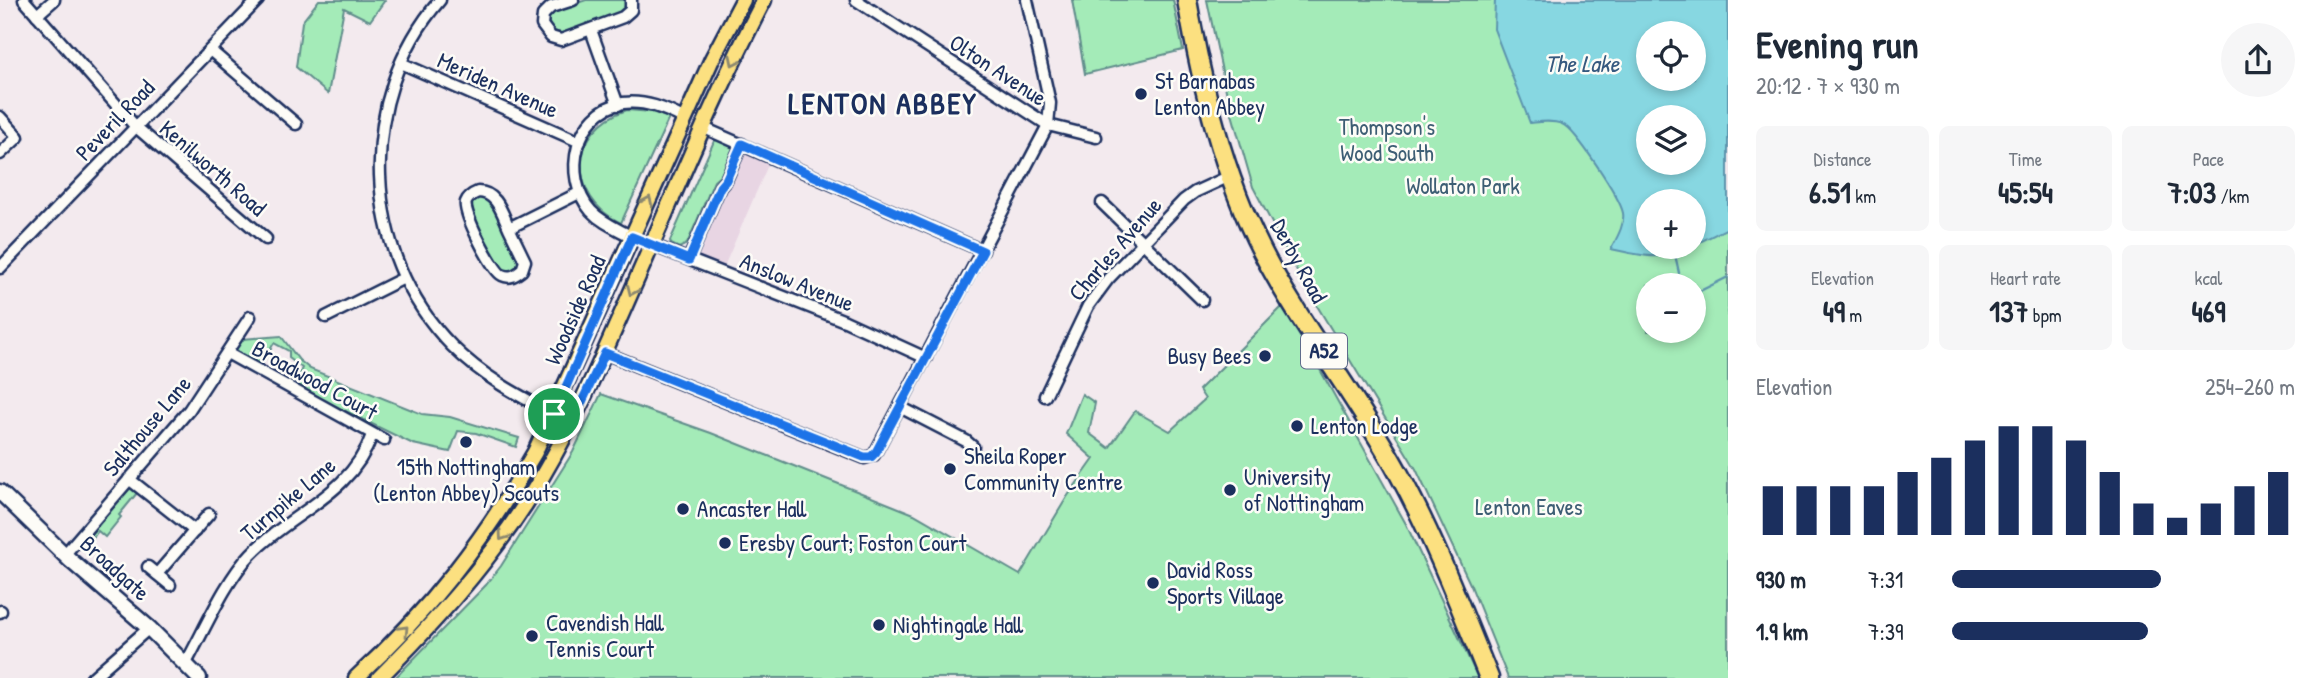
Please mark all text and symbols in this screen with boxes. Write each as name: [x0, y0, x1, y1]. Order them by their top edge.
text: Evening run: [1756, 18, 1919, 70]
map controls: [1636, 21, 1706, 343]
button: locate: [1636, 21, 1706, 91]
button: share: [2221, 23, 2295, 97]
street label: Olton Avenue: [944, 27, 1053, 113]
street label: Meriden Avenue: [433, 44, 563, 125]
water label: The Lake: [1545, 47, 1621, 79]
one-way arrow: [728, 54, 742, 66]
place label: St Barnabas Lenton Abbey: [1155, 65, 1265, 122]
text: 20:12 · 7 × 930 m: [1756, 70, 1900, 101]
street label: Peveril Road: [68, 72, 161, 167]
district label: LENTON ABBEY: [788, 83, 978, 123]
marker: St Barnabas Lenton Abbey: [1133, 86, 1149, 102]
button: layers: [1636, 105, 1706, 175]
park label: Thompson's Wood South: [1339, 111, 1435, 168]
street label: Kenilworth Road: [153, 113, 273, 223]
text: Distance: [1813, 146, 1872, 172]
text: Time: [2009, 146, 2042, 172]
text: Pace: [2193, 146, 2224, 172]
park label: Wollaton Park: [1406, 170, 1520, 201]
text: 6.51: [1809, 172, 1851, 212]
text: 45:54: [1998, 172, 2053, 212]
text: 7:03: [2168, 172, 2216, 212]
text: km: [1851, 183, 1876, 209]
text: /km: [2216, 183, 2249, 209]
button: +: [1636, 189, 1706, 259]
street label: Charles Avenue: [1061, 190, 1168, 307]
one-way arrow: [640, 196, 654, 208]
street label: Derby Road: [1264, 213, 1335, 308]
street label: Anslow Avenue: [736, 245, 859, 318]
street label: Woodside Road: [537, 250, 612, 369]
text: Elevation: [1811, 265, 1874, 291]
text: Heart rate: [1990, 265, 2061, 291]
text: kcal: [2195, 265, 2222, 291]
button: −: [1636, 273, 1706, 343]
one-way arrow: [626, 284, 640, 297]
text: 49: [1823, 291, 1845, 331]
text: 137: [1989, 291, 2028, 331]
text: 469: [2191, 291, 2226, 331]
text: m: [1845, 302, 1862, 328]
text: bpm: [2028, 302, 2062, 328]
street label: Broadwood Court: [247, 332, 385, 427]
road number: A52: [1301, 334, 1347, 368]
place label: Busy Bees: [1167, 340, 1251, 371]
marker: Busy Bees: [1257, 348, 1273, 364]
street label: Salthouse Lane: [95, 369, 198, 482]
text: Elevation: [1756, 371, 1832, 402]
text: 254–260 m: [2205, 371, 2295, 402]
pin: [524, 384, 584, 444]
icon: arrive: [535, 395, 573, 433]
place label: Lenton Lodge: [1311, 410, 1418, 441]
marker: Lenton Lodge: [1289, 418, 1305, 434]
marker: 15th Nottingham (Lenton Abbey) Scouts: [458, 434, 474, 450]
place label: Sheila Roper Community Centre: [964, 440, 1123, 497]
street label: Turnpike Lane: [234, 450, 342, 548]
place label: 15th Nottingham (Lenton Abbey) Scouts: [373, 451, 559, 508]
marker: Sheila Roper Community Centre: [942, 461, 958, 477]
place label: University of Nottingham: [1244, 461, 1364, 518]
marker: University of Nottingham: [1222, 482, 1238, 498]
park label: Lenton Eaves: [1475, 491, 1583, 522]
place label: Ancaster Hall: [697, 493, 807, 524]
marker: Ancaster Hall: [675, 501, 691, 517]
place label: Eresby Court; Foston Court: [739, 527, 968, 558]
street label: Broadgate: [74, 528, 157, 607]
one-way arrow: [499, 528, 512, 541]
marker: Eresby Court; Foston Court: [717, 535, 733, 551]
place label: David Ross Sports Village: [1167, 554, 1284, 611]
text: 930 m: [1756, 564, 1806, 595]
text: 7:31: [1868, 564, 1903, 595]
marker: David Ross Sports Village: [1145, 575, 1161, 591]
place label: Cavendish Hall Tennis Court: [546, 607, 665, 664]
place label: Nightingale Hall: [893, 609, 1024, 640]
text: 1.9 km: [1756, 616, 1808, 647]
text: 7:39: [1868, 616, 1903, 647]
marker: Nightingale Hall: [871, 617, 887, 633]
one-way arrow: [396, 626, 409, 639]
marker: Cavendish Hall Tennis Court: [524, 628, 540, 644]

